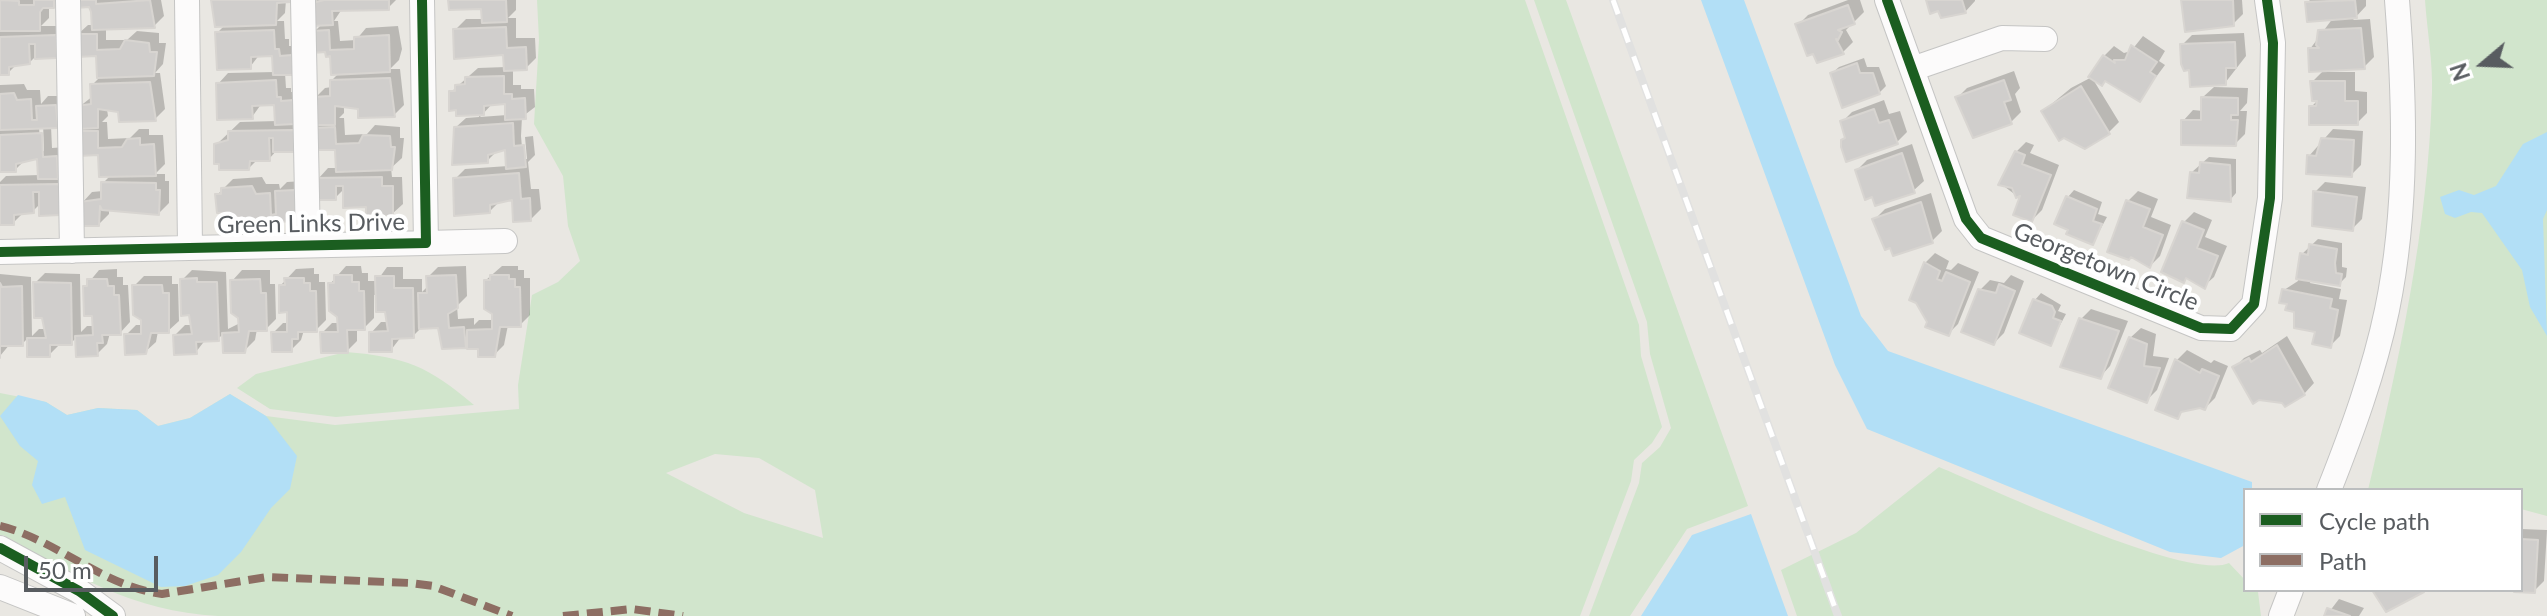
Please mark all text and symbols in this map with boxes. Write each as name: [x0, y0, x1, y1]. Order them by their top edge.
north arrow: [2443, 24, 2523, 104]
text: N: [2444, 60, 2475, 84]
street label: Green Links Drive: [217, 208, 405, 240]
street label: Georgetown Circle: [2009, 217, 2203, 317]
legend: [2243, 488, 2523, 592]
text: Cycle path: [2319, 506, 2430, 535]
scale bar: [28, 540, 162, 590]
text: Path: [2319, 546, 2367, 575]
text: 50 m: [38, 555, 92, 584]

